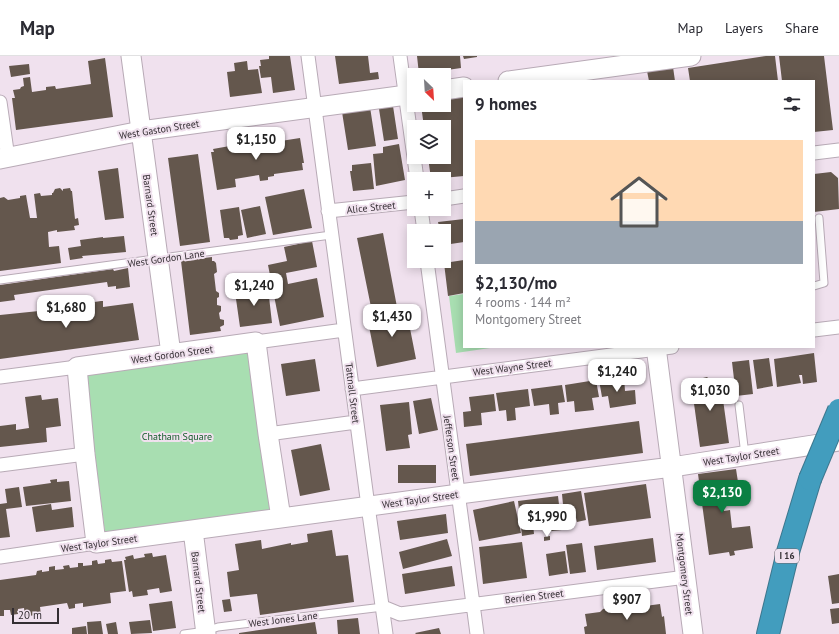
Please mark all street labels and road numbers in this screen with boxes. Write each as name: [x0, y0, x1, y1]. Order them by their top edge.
street label: West Gaston Street: [118, 117, 201, 142]
street label: Barnard Street: [140, 174, 161, 237]
street label: Alice Street: [346, 198, 397, 217]
street label: West Gordon Lane: [127, 247, 205, 270]
street label: West Gordon Street: [130, 342, 214, 367]
street label: West Wayne Street: [472, 356, 553, 379]
street label: Tattnall Street: [342, 362, 363, 425]
street label: Jefferson Street: [440, 413, 463, 482]
street label: West Taylor Street: [702, 444, 781, 469]
street label: West Taylor Street: [381, 488, 460, 511]
street label: West Taylor Street: [60, 532, 139, 555]
street label: Montgomery Street: [673, 533, 696, 616]
road number: I 16: [775, 549, 799, 563]
street label: Barnard Street: [188, 551, 209, 614]
street label: Berrien Street: [504, 586, 565, 607]
street label: West Jones Lane: [248, 609, 318, 630]

